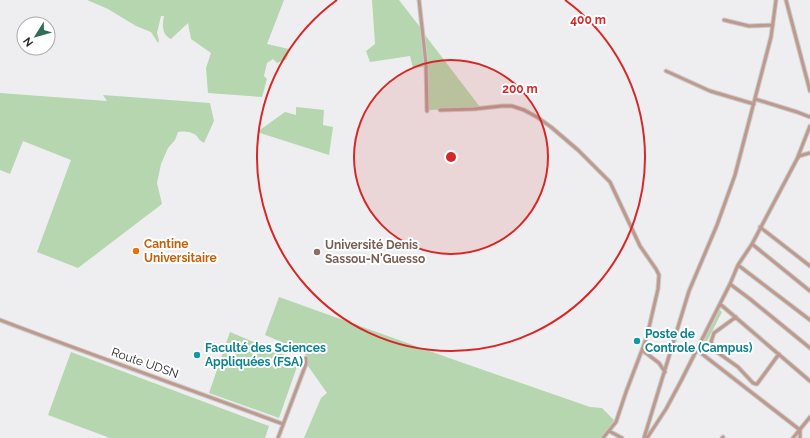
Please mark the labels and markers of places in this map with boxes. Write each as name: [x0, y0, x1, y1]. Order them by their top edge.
centre of rings: [444, 150, 458, 164]
place label: Cantine Universitaire: [144, 237, 217, 265]
place label: Université Denis Sassou-N'Guesso: [325, 238, 425, 266]
marker: Cantine Universitaire: [131, 246, 141, 256]
marker: Université Denis Sassou-N'Guesso: [312, 247, 322, 257]
place label: Poste de Controle (Campus): [645, 327, 753, 355]
marker: Poste de Controle (Campus): [632, 336, 642, 346]
place label: Faculté des Sciences Appliquées (FSA): [205, 341, 326, 369]
marker: Faculté des Sciences Appliquées (FSA): [192, 350, 202, 360]

